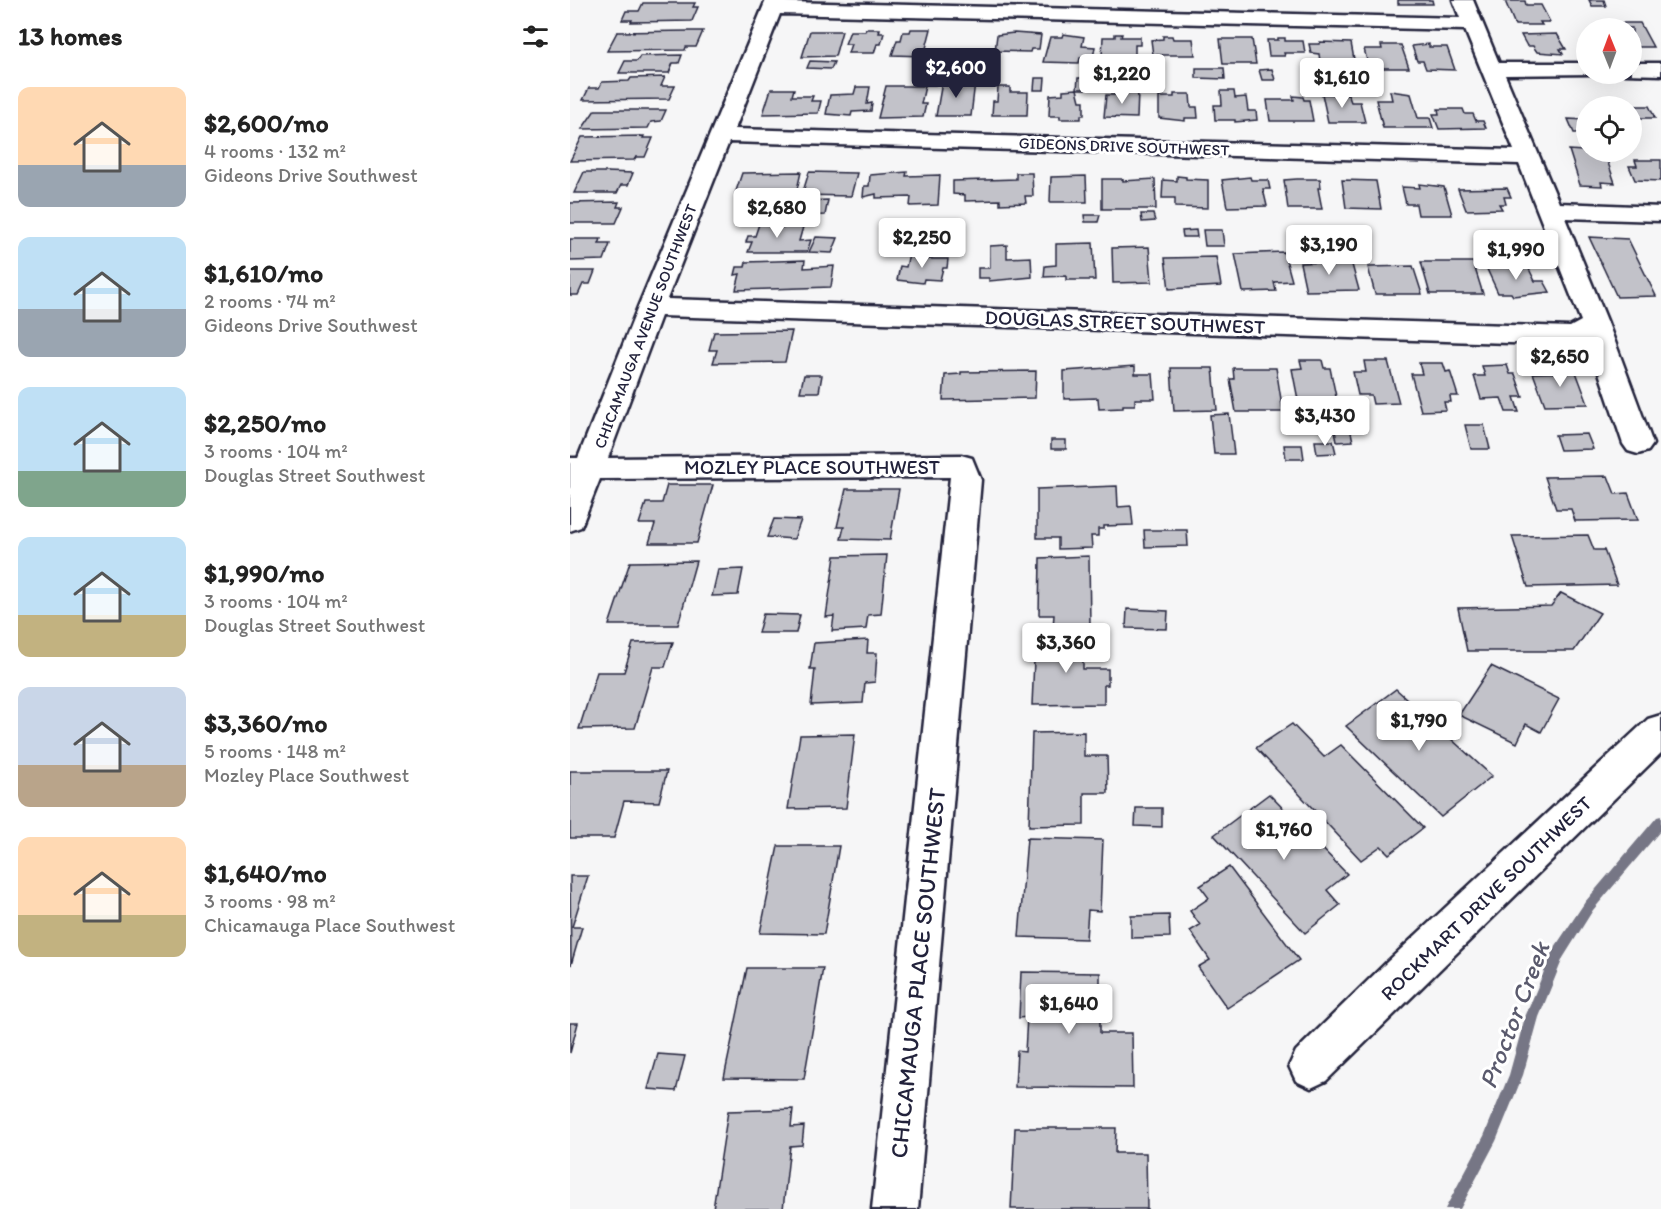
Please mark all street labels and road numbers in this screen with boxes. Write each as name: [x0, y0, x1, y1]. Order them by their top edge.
street label: GIDEONS DRIVE SOUTHWEST: [1018, 133, 1230, 160]
street label: CHICAMAUGA AVENUE SOUTHWEST: [590, 201, 701, 451]
street label: DOUGLAS STREET SOUTHWEST: [984, 305, 1266, 339]
street label: MOZLEY PLACE SOUTHWEST: [684, 455, 940, 479]
street label: CHICAMAUGA PLACE SOUTHWEST: [884, 786, 951, 1160]
street label: ROCKMART DRIVE SOUTHWEST: [1376, 791, 1596, 1005]

